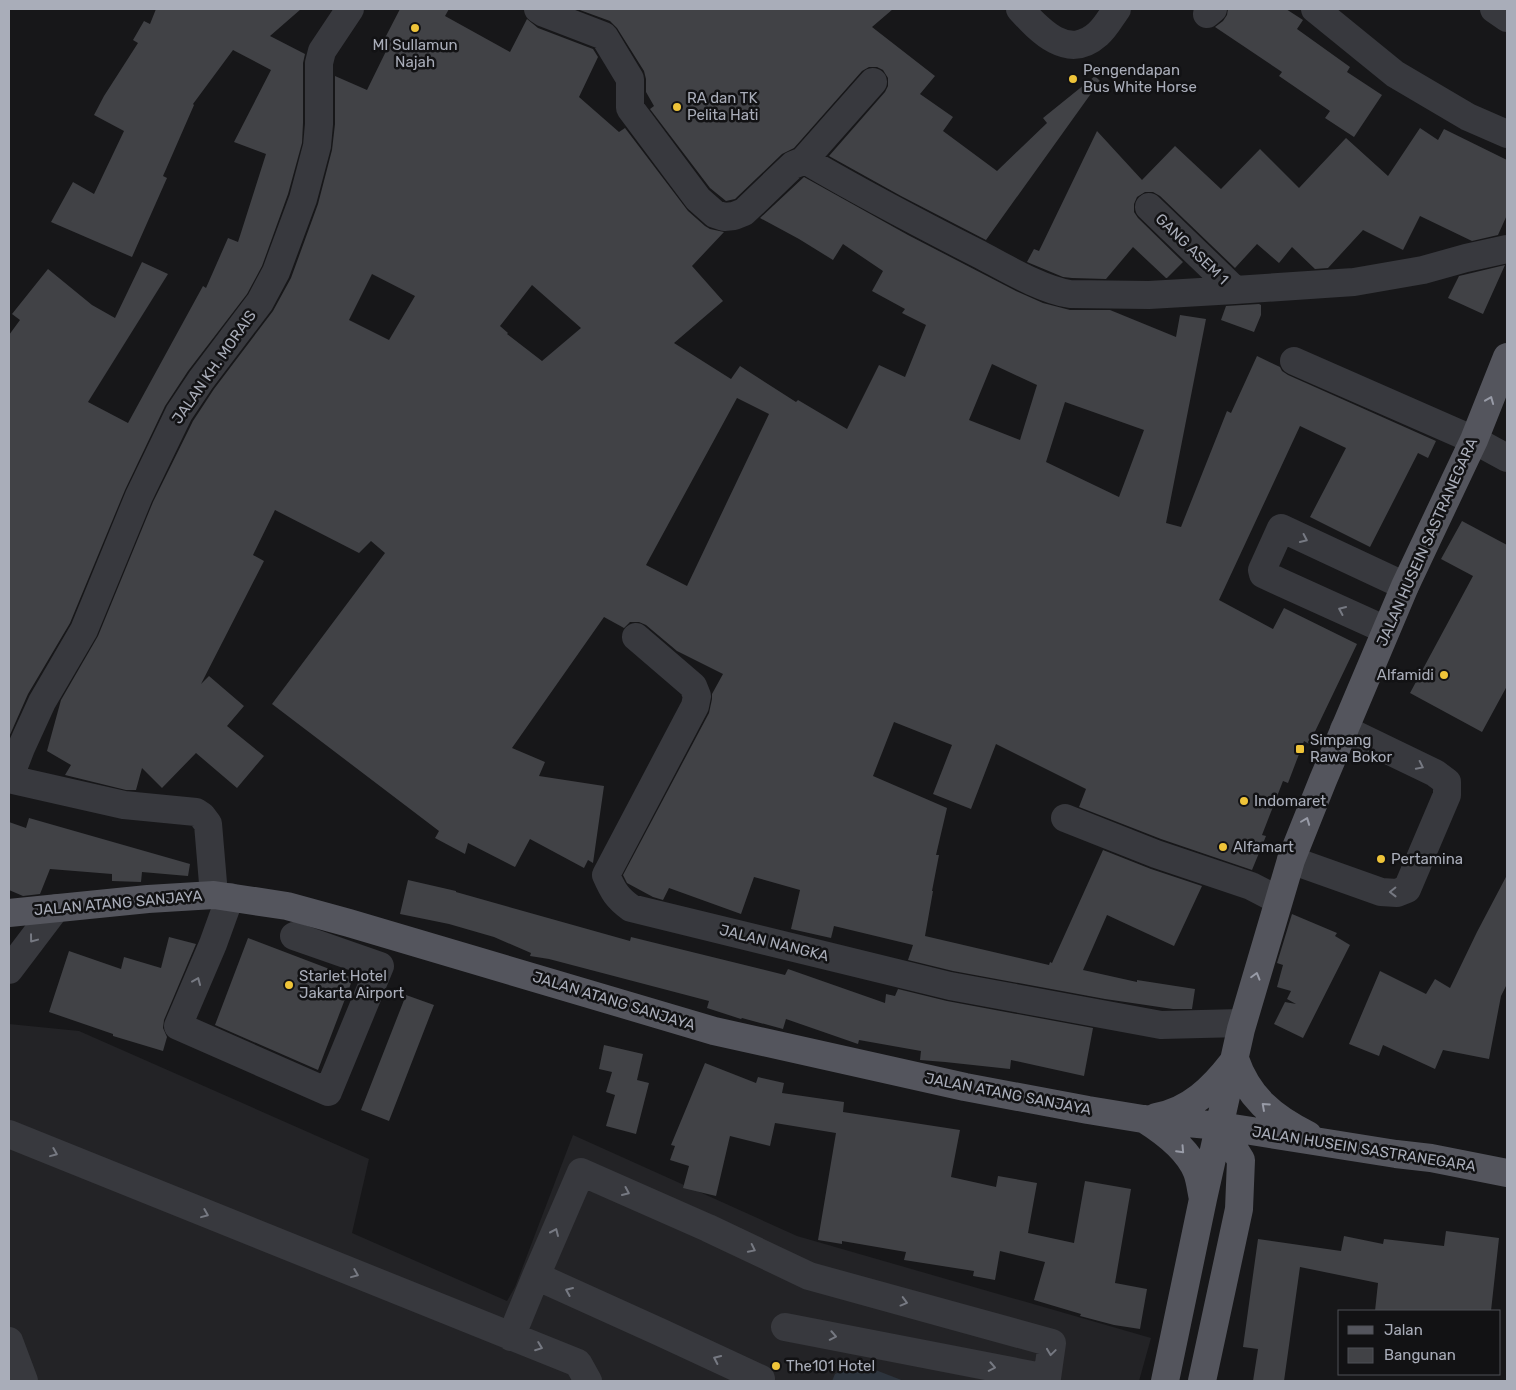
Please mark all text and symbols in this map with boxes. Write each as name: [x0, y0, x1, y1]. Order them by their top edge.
marker: MI Sullamun Najah: [409, 22, 421, 34]
place label: MI Sullamun Najah: [372, 36, 458, 71]
place label: Pengendapan Bus White Horse: [1083, 61, 1197, 96]
marker: Pengendapan Bus White Horse: [1067, 73, 1079, 85]
place label: RA dan TK Pelita Hati: [687, 89, 758, 124]
marker: RA dan TK Pelita Hati: [671, 101, 683, 113]
street label: GANG ASEM 1: [1152, 210, 1232, 288]
street label: JALAN KH. MORAIS: [168, 307, 260, 427]
one-way arrow: [1484, 396, 1494, 405]
street label: JALAN HUSEIN SASTRANEGARA: [1373, 435, 1481, 649]
one-way arrow: [1299, 532, 1308, 543]
one-way arrow: [1338, 606, 1347, 617]
place label: Alfamidi: [1377, 666, 1434, 684]
marker: Alfamidi: [1438, 669, 1450, 681]
place label: Simpang Rawa Bokor: [1310, 731, 1392, 766]
marker: Simpang Rawa Bokor: [1294, 743, 1306, 755]
one-way arrow: [1414, 760, 1423, 770]
place label: Indomaret: [1254, 792, 1326, 810]
marker: Indomaret: [1238, 795, 1250, 807]
one-way arrow: [1301, 818, 1311, 826]
place label: Alfamart: [1233, 838, 1294, 856]
marker: Alfamart: [1217, 841, 1229, 853]
place label: Pertamina: [1391, 850, 1463, 868]
marker: Pertamina: [1375, 853, 1387, 865]
one-way arrow: [1388, 886, 1396, 897]
street label: JALAN ATANG SANJAYA: [33, 887, 203, 919]
street label: JALAN NANGKA: [717, 921, 831, 965]
one-way arrow: [30, 933, 38, 942]
place label: Starlet Hotel Jakarta Airport: [299, 967, 404, 1002]
street label: JALAN ATANG SANJAYA: [531, 968, 697, 1034]
one-way arrow: [1251, 972, 1261, 980]
one-way arrow: [191, 977, 202, 986]
marker: Starlet Hotel Jakarta Airport: [283, 979, 295, 991]
street label: JALAN ATANG SANJAYA: [923, 1069, 1093, 1119]
one-way arrow: [1261, 1103, 1270, 1112]
street label: JALAN HUSEIN SASTRANEGARA: [1251, 1122, 1477, 1176]
one-way arrow: [1175, 1144, 1184, 1153]
one-way arrow: [49, 1147, 58, 1157]
one-way arrow: [621, 1185, 630, 1196]
one-way arrow: [200, 1208, 208, 1218]
one-way arrow: [549, 1228, 560, 1237]
one-way arrow: [747, 1243, 756, 1253]
one-way arrow: [350, 1268, 359, 1278]
one-way arrow: [565, 1287, 574, 1297]
one-way arrow: [900, 1297, 908, 1307]
legend: [1338, 1310, 1501, 1375]
text: Jalan: [1384, 1321, 1423, 1339]
one-way arrow: [828, 1330, 837, 1341]
one-way arrow: [534, 1341, 543, 1351]
text: Bangunan: [1384, 1346, 1456, 1364]
one-way arrow: [1046, 1348, 1057, 1356]
one-way arrow: [713, 1354, 722, 1365]
place label: The101 Hotel: [786, 1357, 875, 1375]
marker: The101 Hotel: [770, 1360, 782, 1372]
one-way arrow: [988, 1362, 996, 1372]

